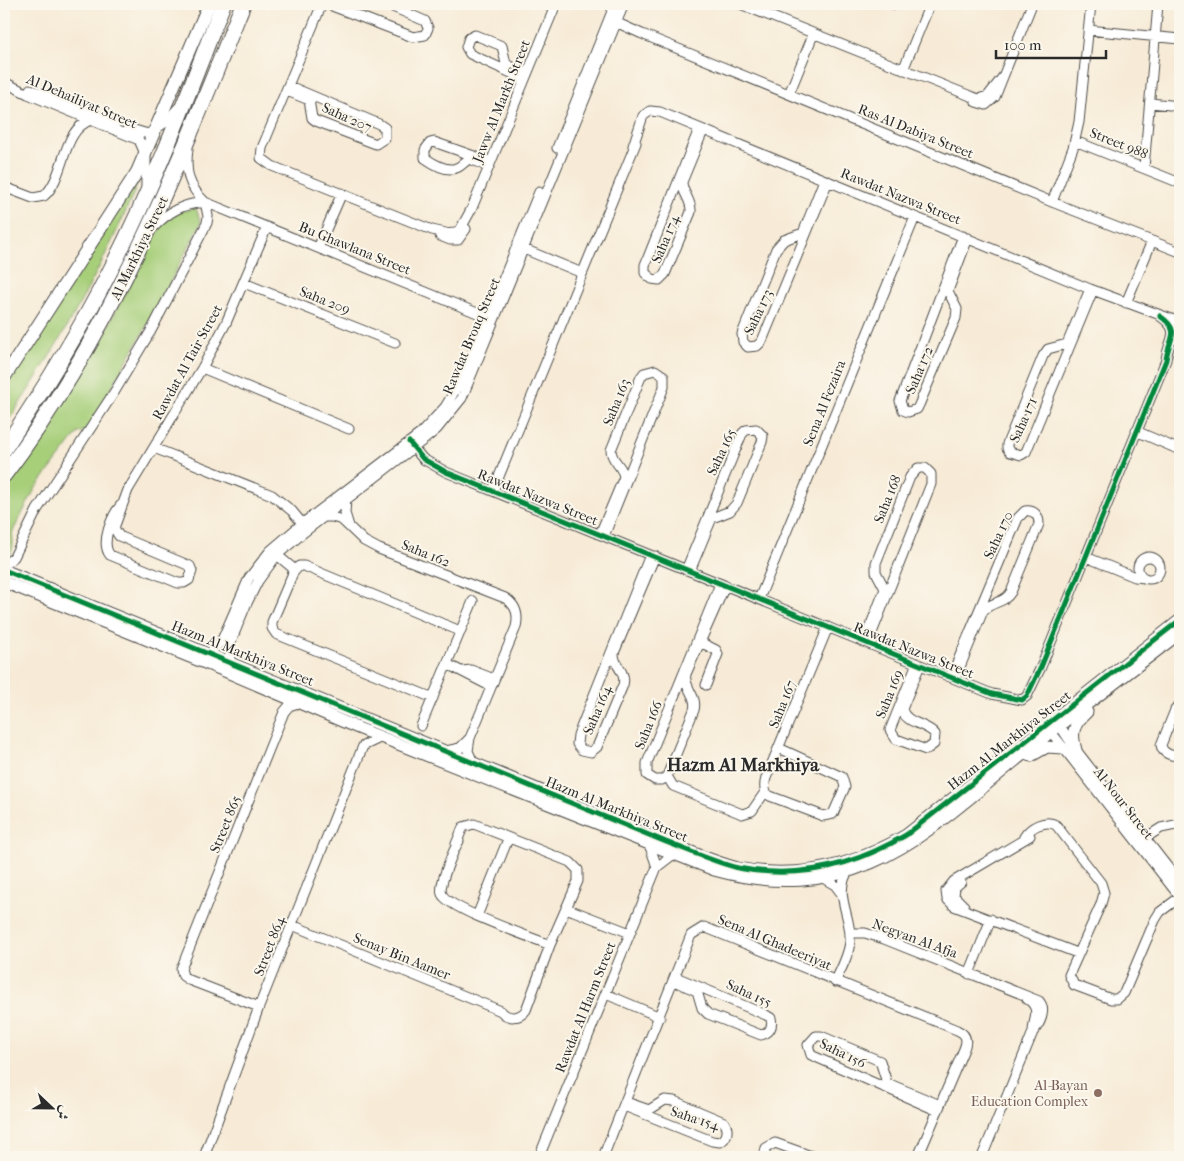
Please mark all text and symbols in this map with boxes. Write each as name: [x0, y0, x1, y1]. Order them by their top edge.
scale bar: [996, 28, 1106, 60]
text: 100 m: [1004, 36, 1042, 54]
street label: Jaww Al Markh Street: [469, 37, 534, 166]
street label: Al Dehailiyat Street: [23, 70, 140, 132]
street label: Saha 207: [319, 99, 375, 136]
street label: Ras Al Dabiya Street: [856, 101, 976, 162]
street label: Street 988: [1087, 124, 1150, 163]
street label: Rawdat Nazwa Street: [838, 165, 964, 228]
street label: Al Markhiya Street: [106, 193, 172, 304]
street label: Saha 174: [648, 212, 683, 266]
street label: Bu Ghawlana Street: [296, 218, 413, 279]
street label: Rawdat Brouq Street: [439, 275, 504, 397]
street label: Saha 209: [297, 283, 353, 318]
street label: Saha 173: [740, 287, 776, 338]
street label: Rawdat Al Tair Street: [149, 302, 226, 423]
street label: Saha 172: [902, 344, 937, 397]
street label: Sena Al Fezaira: [799, 357, 850, 449]
street label: Saha 163: [599, 376, 634, 428]
street label: Saha 171: [1006, 395, 1041, 445]
street label: Saha 165: [703, 426, 740, 478]
street label: Rawdat Nazwa Street: [475, 466, 601, 529]
street label: Saha 168: [870, 473, 905, 526]
street label: Saha 170: [980, 509, 1017, 562]
street label: Saha 162: [399, 536, 453, 571]
street label: Hazm Al Markhiya Street: [169, 617, 317, 690]
street label: Rawdat Nazwa Street: [851, 619, 977, 682]
street label: Saha 169: [872, 667, 907, 721]
street label: Saha 167: [765, 677, 800, 731]
street label: Saha 164: [580, 682, 616, 737]
street label: Hazm Al Markhiya Street: [944, 687, 1074, 794]
street label: Saha 166: [631, 698, 666, 752]
district label: Hazm Al Markhiya: [667, 754, 820, 776]
street label: Al Nour Street: [1089, 763, 1157, 843]
street label: Hazm Al Markhiya Street: [543, 773, 691, 846]
street label: Street 865: [206, 793, 245, 855]
street label: Sena Al Ghadeeriyat: [715, 911, 834, 974]
street label: Street 864: [250, 913, 289, 979]
street label: Negyan Al Afja: [870, 915, 960, 962]
street label: Senay Bin Aamer: [351, 929, 453, 984]
street label: Rawdat Al Harm Street: [551, 939, 620, 1075]
street label: Saha 155: [723, 976, 774, 1011]
street label: Saha 156: [817, 1035, 869, 1072]
place label: Al-Bayan Education Complex: [971, 1077, 1089, 1110]
north arrow: [28, 1084, 78, 1134]
marker: Al-Bayan Education Complex: [1092, 1087, 1104, 1099]
text: ش: [53, 1103, 74, 1122]
street label: Saha 154: [668, 1103, 722, 1135]

